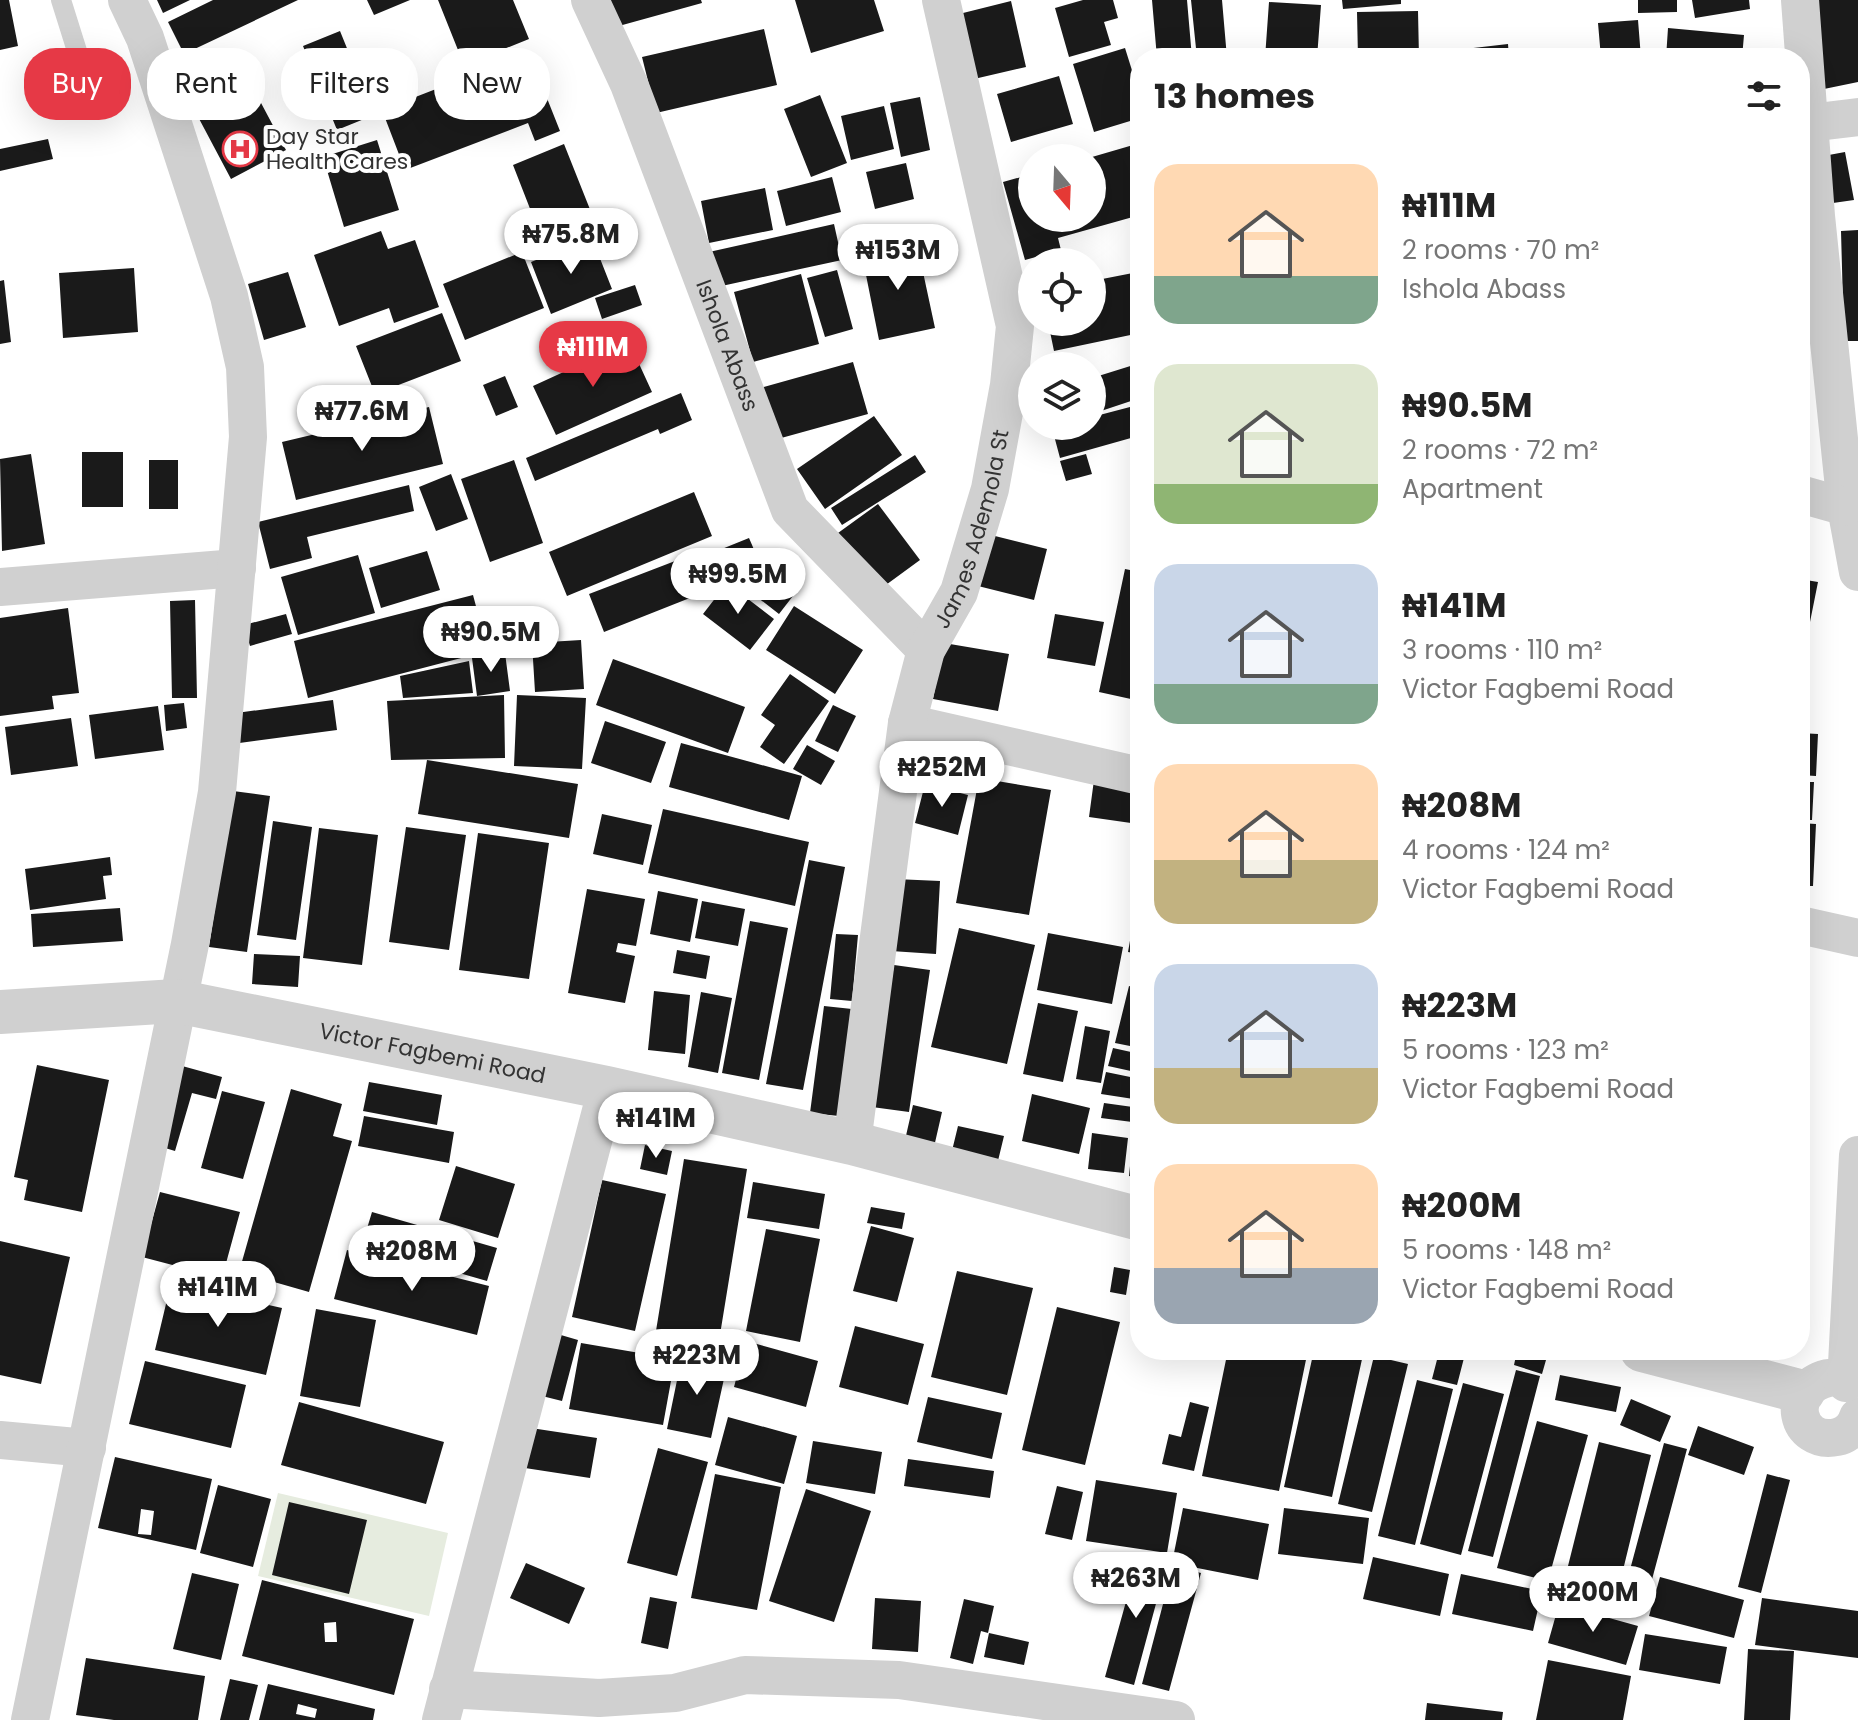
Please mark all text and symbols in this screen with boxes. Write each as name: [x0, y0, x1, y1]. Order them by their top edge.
chip: Buy: [24, 48, 131, 120]
chip: Rent: [147, 48, 265, 120]
chip: Filters: [281, 48, 418, 120]
chip: New: [434, 48, 550, 120]
text: 13 homes: [1154, 72, 1315, 120]
icon: filters: [1742, 74, 1786, 118]
place label: Day Star Health Cares: [266, 121, 408, 177]
hospital icon: Day Star Health Cares: [221, 130, 259, 168]
north arrow: [1018, 144, 1106, 232]
map controls: [1018, 144, 1106, 440]
text: ₦111M: [1402, 181, 1496, 229]
icon: home: [1218, 196, 1314, 292]
pin: ₦75.8M: [506, 208, 636, 276]
text: ₦75.8M: [522, 216, 620, 252]
pin: ₦153M: [842, 224, 954, 292]
text: ₦153M: [855, 232, 941, 268]
text: 2 rooms · 70 m²: [1402, 232, 1599, 268]
button: locate: [1018, 248, 1106, 336]
text: Ishola Abass: [1402, 271, 1566, 307]
street label: Ishola Abass: [689, 275, 767, 416]
pin: ₦111M: [537, 321, 649, 389]
text: ₦111M: [557, 329, 629, 365]
button: layers: [1018, 352, 1106, 440]
text: ₦90.5M: [1402, 381, 1533, 429]
pin: ₦77.6M: [297, 385, 427, 453]
text: ₦77.6M: [315, 393, 409, 429]
icon: home: [1218, 396, 1314, 492]
street label: James Ademola St: [926, 427, 1016, 634]
text: 2 rooms · 72 m²: [1402, 432, 1598, 468]
text: Apartment: [1402, 471, 1543, 507]
pin: ₦99.5M: [673, 548, 803, 616]
text: ₦99.5M: [689, 556, 787, 592]
text: ₦141M: [1402, 581, 1506, 629]
icon: home: [1218, 596, 1314, 692]
pin: ₦90.5M: [426, 606, 556, 674]
text: ₦90.5M: [441, 614, 541, 650]
text: 3 rooms · 110 m²: [1402, 632, 1602, 668]
text: Victor Fagbemi Road: [1402, 671, 1674, 707]
pin: ₦252M: [886, 741, 998, 809]
text: ₦252M: [897, 749, 987, 785]
text: ₦208M: [1402, 781, 1521, 829]
icon: home: [1218, 796, 1314, 892]
text: 4 rooms · 124 m²: [1402, 832, 1610, 868]
text: Victor Fagbemi Road: [1402, 871, 1674, 907]
text: ₦223M: [1402, 981, 1517, 1029]
icon: home: [1218, 996, 1314, 1092]
street label: Victor Fagbemi Road: [316, 1015, 548, 1091]
text: 5 rooms · 123 m²: [1402, 1032, 1609, 1068]
text: Victor Fagbemi Road: [1402, 1071, 1674, 1107]
pin: ₦141M: [600, 1092, 712, 1160]
text: ₦141M: [616, 1100, 696, 1136]
text: ₦200M: [1402, 1181, 1522, 1229]
icon: home: [1218, 1196, 1314, 1292]
pin: ₦208M: [356, 1225, 468, 1293]
text: 5 rooms · 148 m²: [1402, 1232, 1611, 1268]
text: ₦208M: [366, 1233, 458, 1269]
pin: ₦141M: [162, 1261, 274, 1329]
text: ₦141M: [178, 1269, 258, 1305]
text: Victor Fagbemi Road: [1402, 1271, 1674, 1307]
pin: ₦223M: [641, 1329, 753, 1397]
text: ₦223M: [653, 1337, 741, 1373]
pin: ₦263M: [1080, 1552, 1192, 1620]
text: ₦263M: [1091, 1560, 1181, 1596]
pin: ₦200M: [1537, 1566, 1649, 1634]
text: ₦200M: [1547, 1574, 1639, 1610]

